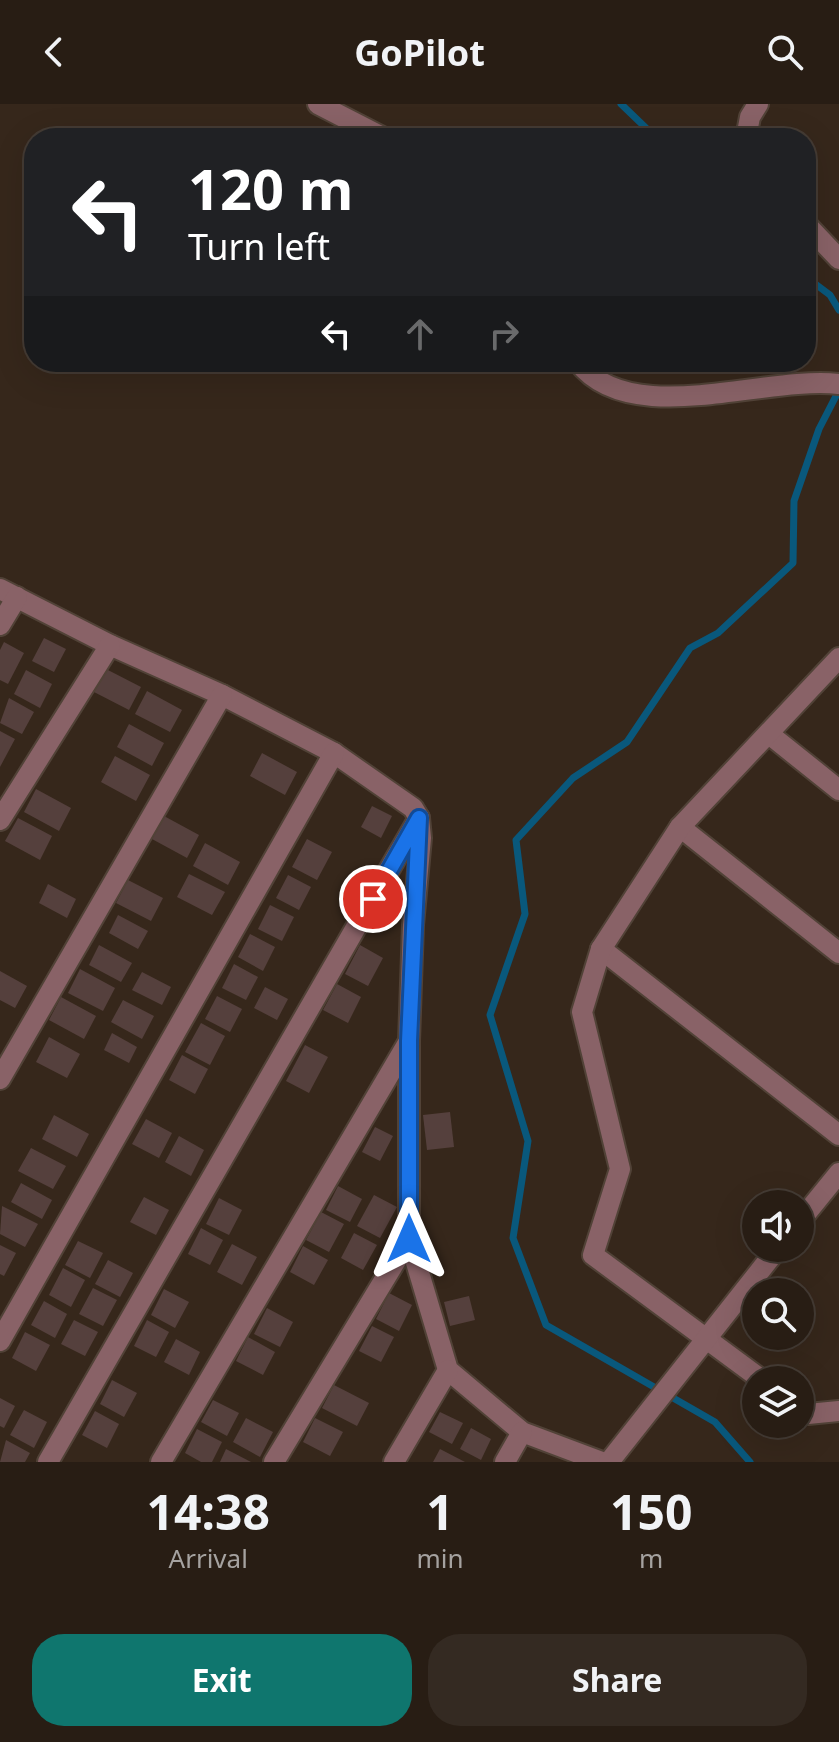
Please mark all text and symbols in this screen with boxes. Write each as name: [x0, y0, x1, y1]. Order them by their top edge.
text: GoPilot: [354, 28, 485, 77]
icon: back: [32, 30, 76, 74]
icon: search: [763, 30, 807, 74]
text: 120 m: [188, 150, 353, 226]
icon: left: [56, 160, 160, 264]
text: Turn left: [188, 222, 330, 271]
icon: left: [314, 312, 358, 356]
icon: ahead: [398, 312, 442, 356]
icon: right: [482, 312, 526, 356]
pin: [339, 865, 407, 933]
icon: arrive: [351, 877, 395, 921]
map controls: [742, 1190, 814, 1438]
button: sound: [742, 1190, 814, 1262]
position arrow: [367, 1197, 451, 1281]
button: search: [742, 1278, 814, 1350]
button: layers: [742, 1366, 814, 1438]
text: 14:38: [147, 1479, 270, 1544]
text: 1: [426, 1479, 454, 1544]
text: 150: [610, 1479, 692, 1544]
text: Arrival: [169, 1540, 248, 1576]
text: min: [416, 1540, 464, 1576]
text: m: [639, 1540, 663, 1576]
button: Exit: [32, 1634, 412, 1726]
button: Share: [428, 1634, 807, 1726]

